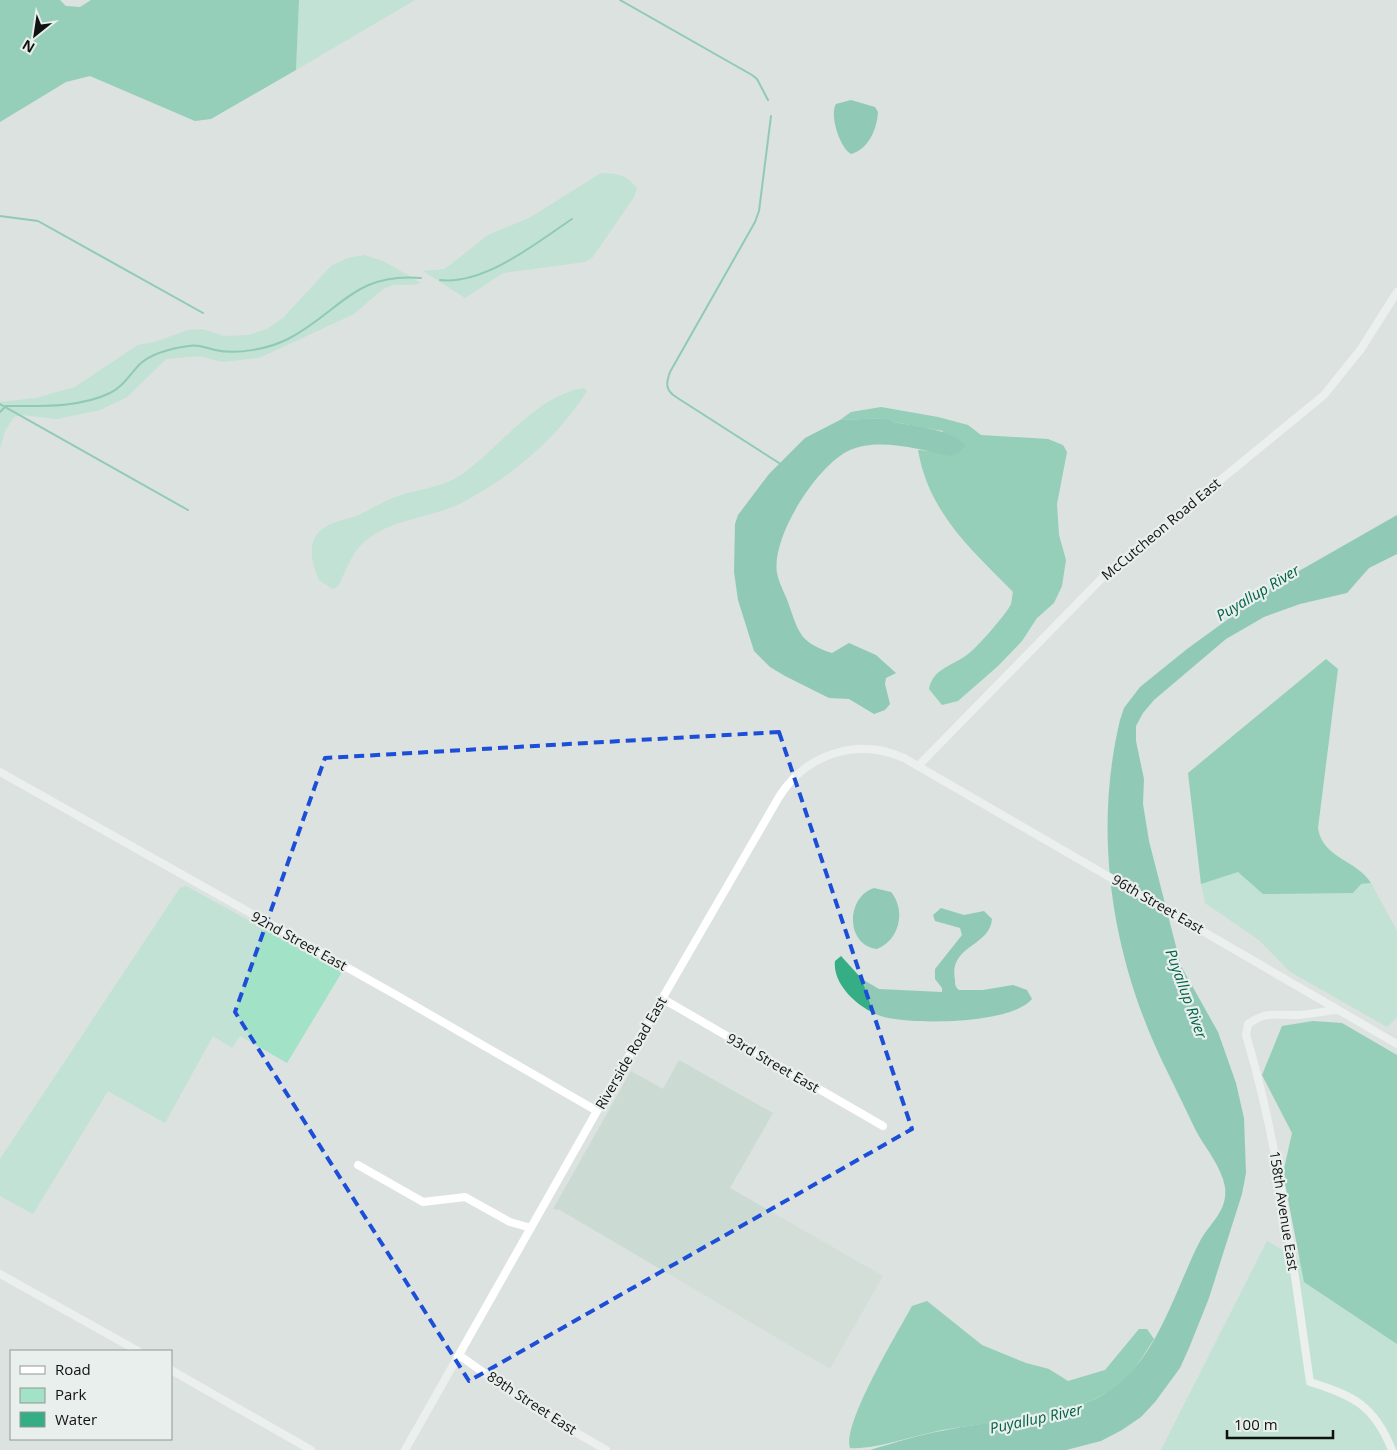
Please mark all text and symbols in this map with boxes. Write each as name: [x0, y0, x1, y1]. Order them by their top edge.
north arrow: [10, 10, 60, 60]
text: N: [19, 36, 38, 58]
street label: McCutcheon Road East: [1097, 473, 1224, 584]
water label: Puyallup River: [1212, 559, 1304, 625]
street label: 96th Street East: [1109, 870, 1208, 938]
street label: 92nd Street East: [248, 906, 351, 975]
water label: Puyallup River: [1161, 946, 1213, 1042]
street label: Riverside Road East: [591, 993, 671, 1113]
street label: 93rd Street East: [724, 1028, 823, 1097]
street label: 158th Avenue East: [1266, 1150, 1303, 1272]
legend: [10, 1350, 172, 1440]
text: Road: [55, 1359, 91, 1379]
street label: 89th Street East: [484, 1367, 581, 1439]
text: Park: [55, 1384, 86, 1404]
water label: Puyallup River: [988, 1398, 1085, 1438]
scale bar: [1227, 1408, 1333, 1440]
text: Water: [55, 1409, 97, 1429]
text: 100 m: [1234, 1414, 1278, 1434]

